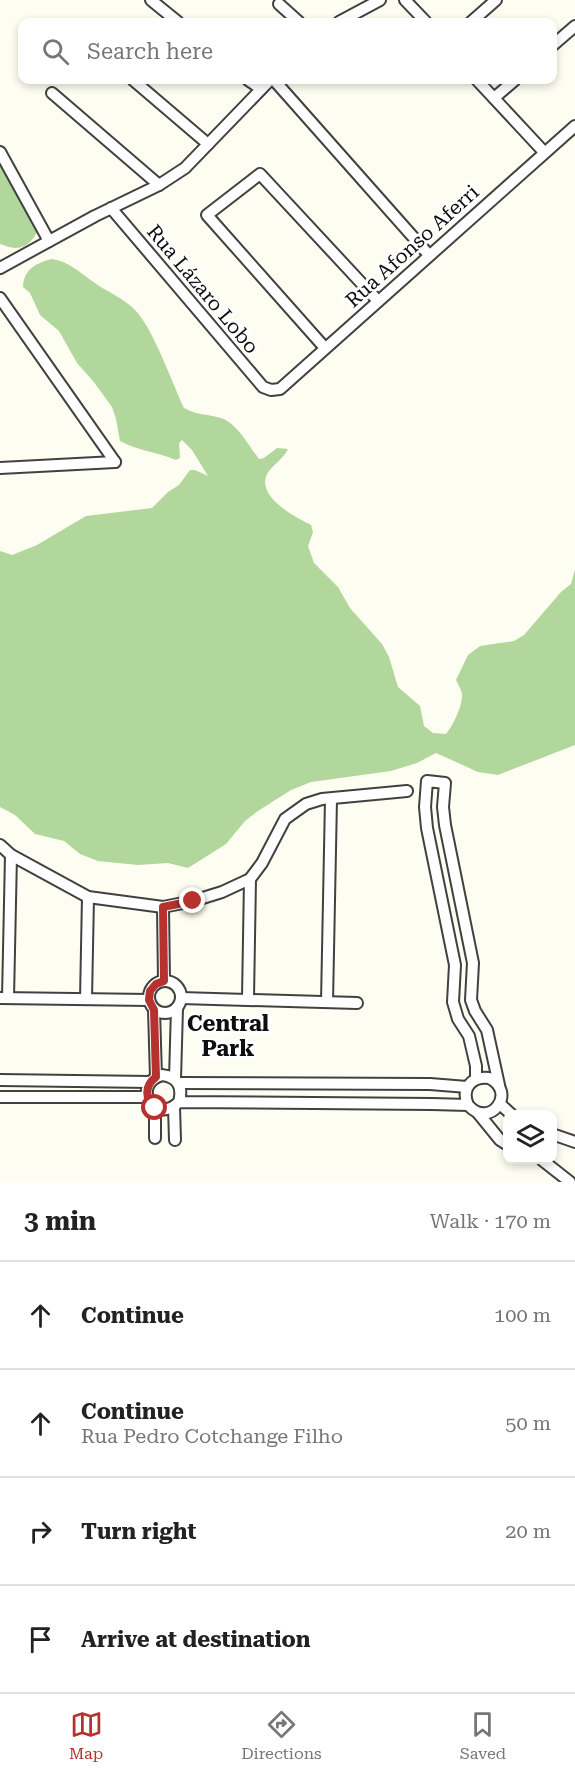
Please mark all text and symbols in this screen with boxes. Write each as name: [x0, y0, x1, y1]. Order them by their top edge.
search box: [18, 18, 557, 84]
icon: search: [39, 35, 72, 68]
text: Search here: [87, 39, 213, 64]
street label: Rua Afonso Aferri: [340, 180, 484, 312]
street label: Rua Lázaro Lobo: [142, 220, 264, 358]
route end: [179, 887, 205, 913]
district label: Central Park: [187, 1011, 269, 1061]
route start: [141, 1094, 167, 1120]
map controls: [503, 1110, 557, 1164]
button: layers: [503, 1110, 557, 1164]
text: 3 min: [24, 1206, 96, 1236]
text: Walk · 170 m: [430, 1209, 551, 1233]
icon: ahead: [24, 1299, 57, 1332]
text: Continue: [81, 1303, 184, 1328]
text: 100 m: [494, 1303, 551, 1327]
text: Continue: [81, 1399, 184, 1424]
icon: ahead: [24, 1407, 57, 1440]
text: 50 m: [505, 1411, 551, 1435]
text: Rua Pedro Cotchange Filho: [81, 1424, 343, 1448]
icon: right: [24, 1515, 57, 1548]
text: Turn right: [81, 1519, 196, 1544]
text: 20 m: [505, 1519, 551, 1543]
icon: arrive: [24, 1623, 57, 1656]
text: Arrive at destination: [81, 1627, 310, 1652]
tab: Map: [69, 1708, 103, 1763]
tab: Directions: [241, 1708, 322, 1763]
tab: Saved: [460, 1708, 506, 1763]

